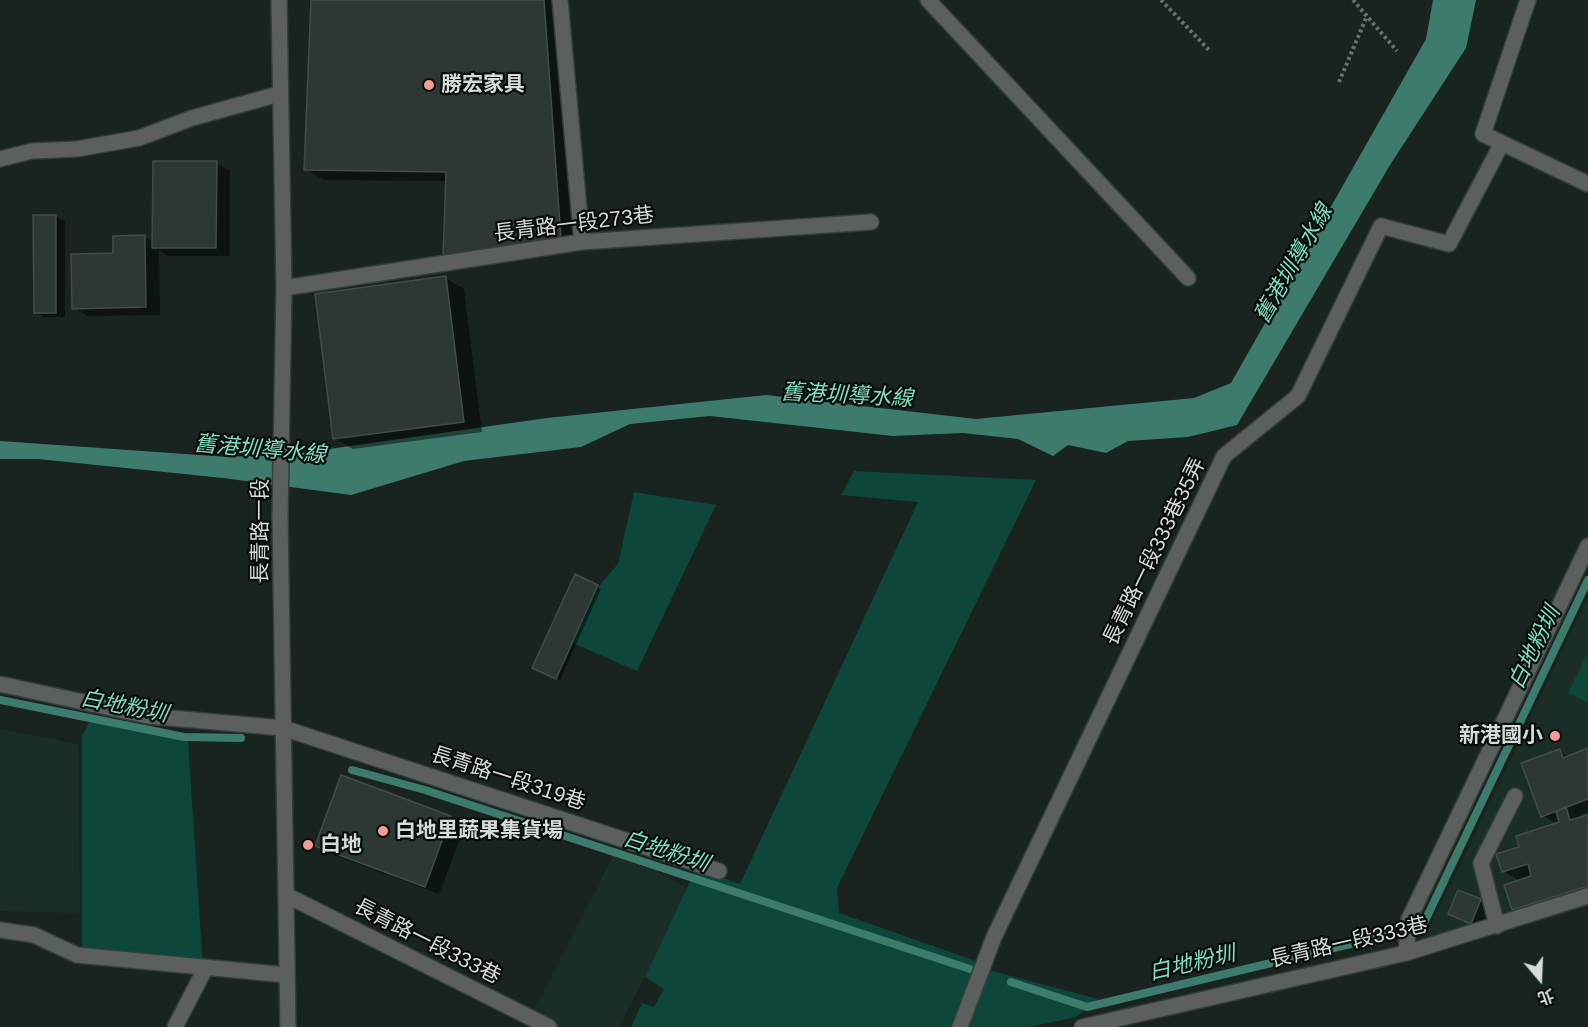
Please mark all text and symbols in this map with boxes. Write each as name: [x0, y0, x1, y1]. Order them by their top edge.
place label: 勝宏家具: [441, 72, 525, 98]
marker: 勝宏家具: [422, 78, 436, 92]
water label: 舊港圳導水線: [1250, 200, 1338, 328]
street label: 長青路一段273巷: [493, 203, 655, 247]
water label: 舊港圳導水線: [780, 379, 914, 413]
water label: 舊港圳導水線: [193, 431, 327, 469]
street label: 長青路一段333巷35弄: [1099, 454, 1211, 650]
street label: 長青路一段: [248, 479, 274, 583]
water label: 白地粉圳: [1504, 603, 1566, 693]
water label: 白地粉圳: [78, 686, 170, 728]
place label: 新港國小: [1459, 723, 1543, 749]
marker: 新港國小: [1548, 729, 1562, 743]
street label: 長青路一段319巷: [428, 742, 588, 816]
place label: 白地里蔬果集貨場: [395, 818, 563, 844]
marker: 白地里蔬果集貨場: [376, 824, 390, 838]
water label: 白地粉圳: [620, 826, 712, 878]
place label: 白地: [320, 832, 362, 858]
marker: 白地: [301, 838, 315, 852]
street label: 長青路一段333巷: [350, 894, 504, 990]
street label: 長青路一段333巷: [1268, 913, 1430, 973]
water label: 白地粉圳: [1146, 941, 1238, 987]
north arrow: [1510, 949, 1570, 1009]
text: 北: [1536, 986, 1556, 1007]

